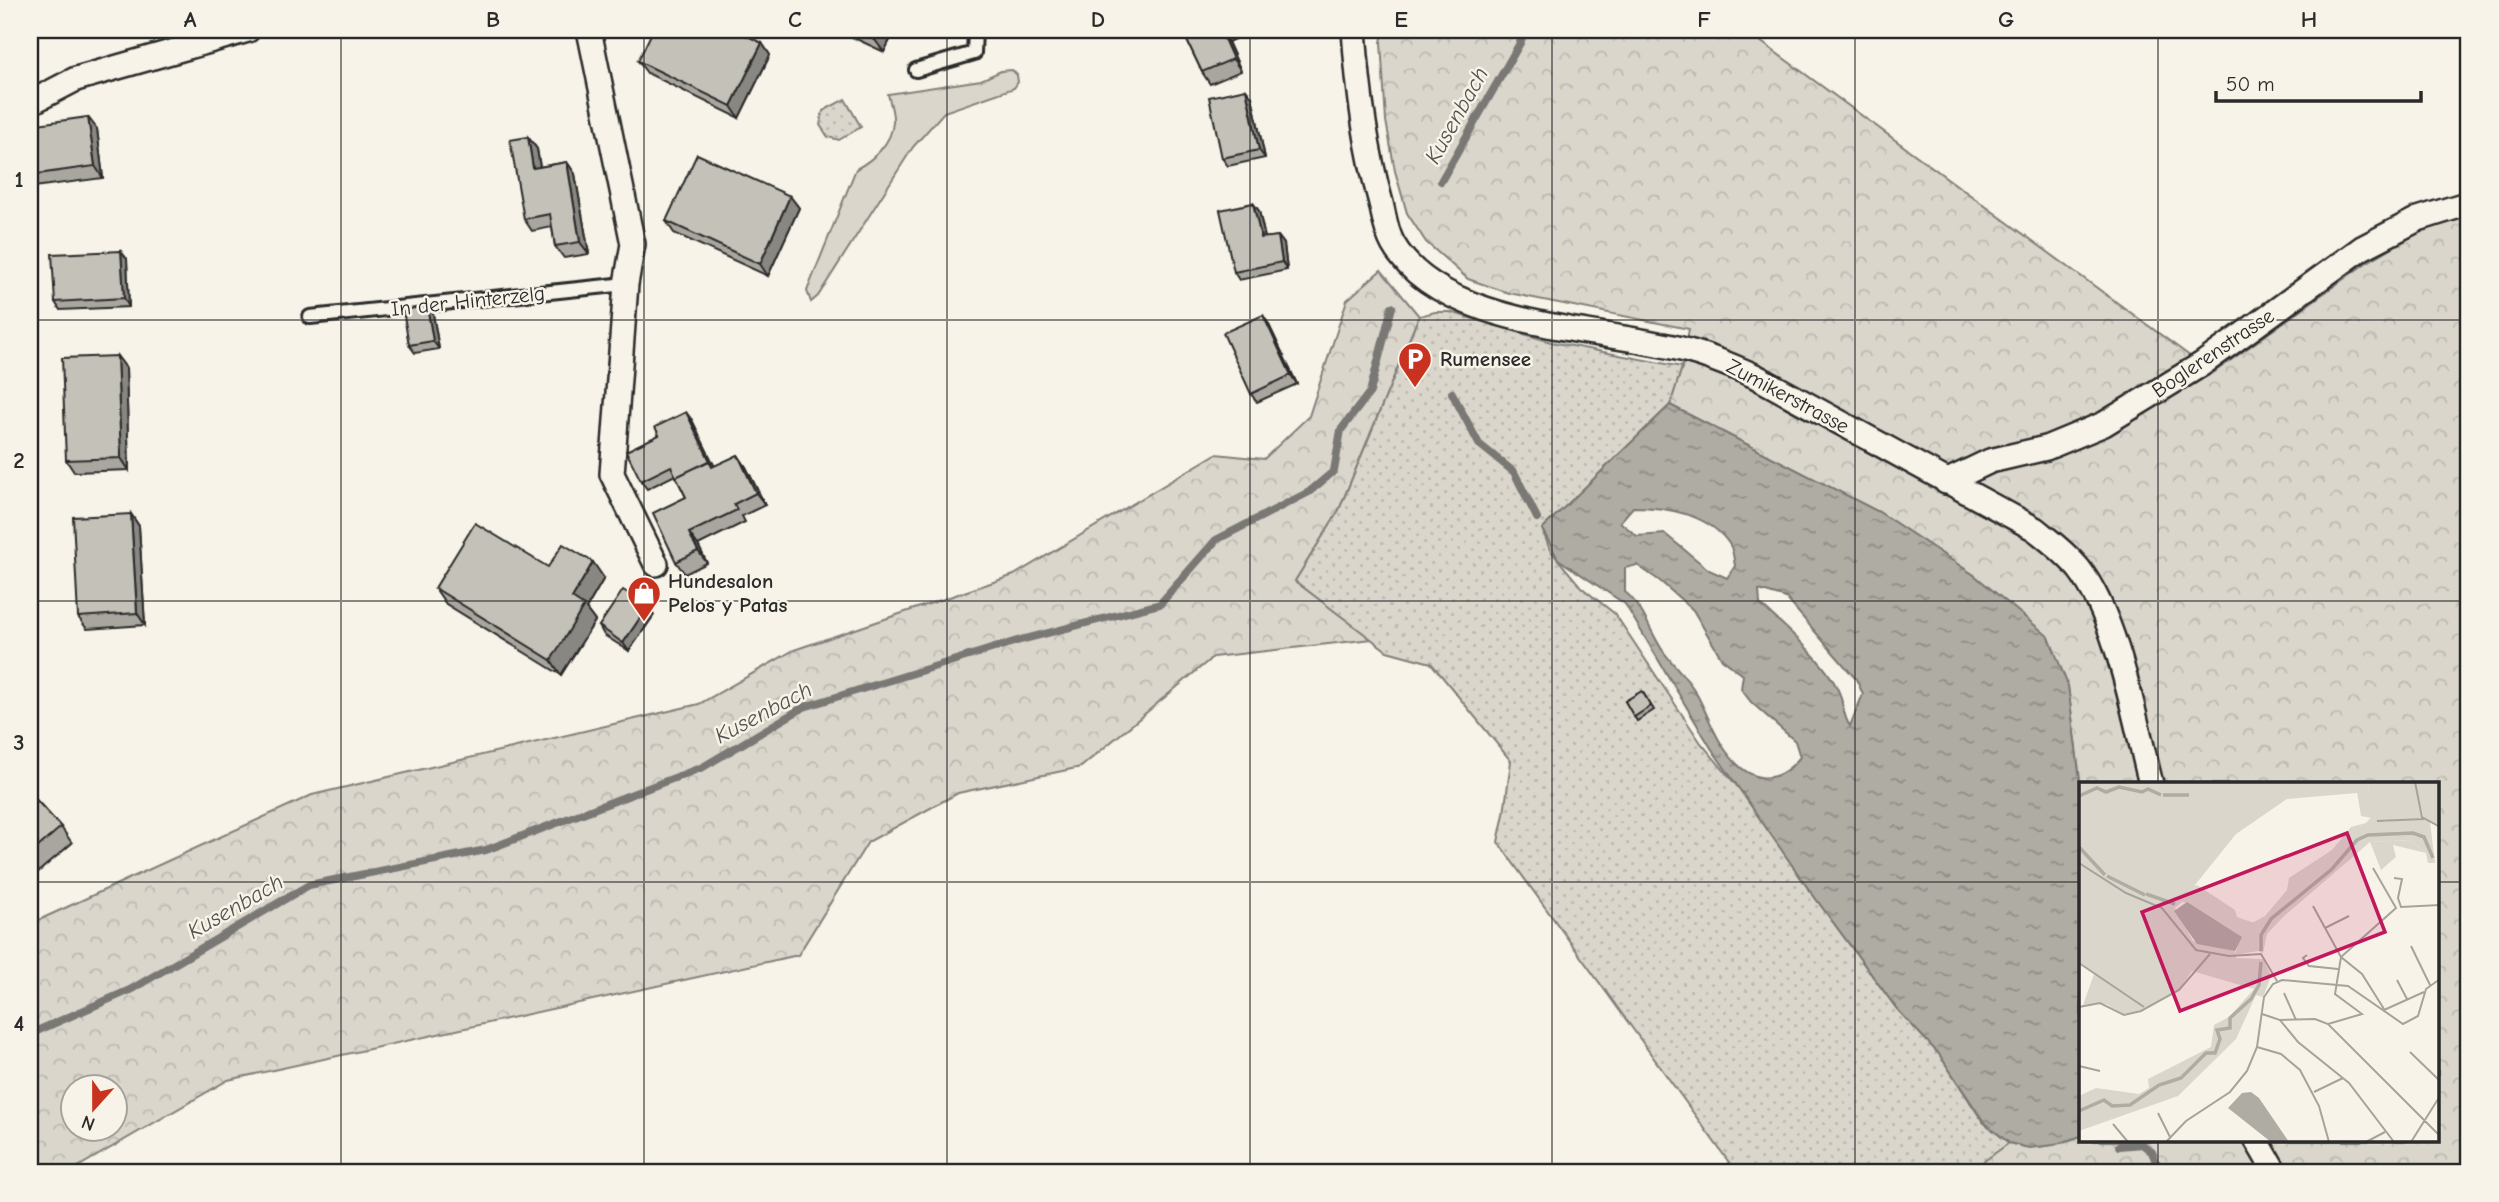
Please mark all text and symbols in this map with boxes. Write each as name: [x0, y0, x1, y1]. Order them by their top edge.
text: A: [184, 6, 197, 33]
text: B: [486, 6, 500, 33]
text: C: [788, 6, 802, 33]
text: D: [1091, 6, 1105, 33]
text: E: [1394, 6, 1408, 33]
text: F: [1697, 6, 1711, 33]
text: G: [1998, 6, 2014, 33]
text: H: [2301, 6, 2317, 33]
scale bar: [2216, 60, 2420, 104]
water label: Kusenbach: [1419, 62, 1494, 168]
text: 50 m: [2226, 72, 2275, 96]
text: 1: [14, 166, 24, 193]
street label: In der Hinterzelg: [390, 281, 546, 321]
street label: Boglerenstrasse: [2147, 303, 2279, 403]
parking icon: Rumensee: [1396, 340, 1434, 389]
place label: Rumensee: [1440, 347, 1531, 371]
street label: Zumikerstrasse: [1723, 354, 1853, 438]
text: 2: [13, 447, 25, 474]
place label: Hundesalon Pelos y Patas: [668, 569, 788, 617]
shop icon: Hundesalon Pelos y Patas: [625, 574, 663, 623]
water label: Kusenbach: [710, 676, 817, 749]
text: 3: [13, 729, 25, 756]
inset map: [2079, 782, 2440, 1142]
water label: Kusenbach: [182, 868, 288, 945]
text: 4: [14, 1010, 25, 1037]
north arrow: [60, 1072, 130, 1142]
text: N: [79, 1110, 98, 1135]

